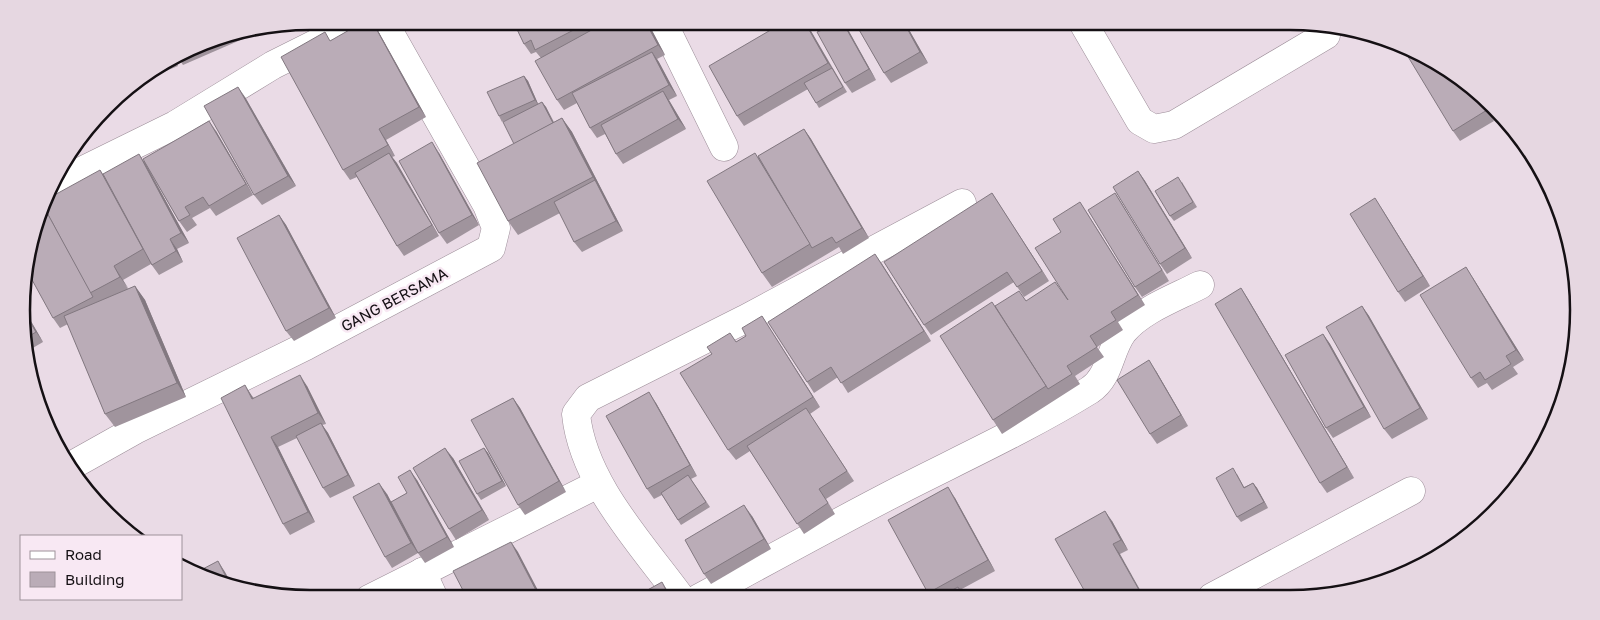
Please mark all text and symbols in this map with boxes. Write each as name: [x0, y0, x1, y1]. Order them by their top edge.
street label: GANG BERSAMA: [338, 263, 450, 335]
legend: [20, 535, 182, 600]
text: Road: [65, 545, 102, 563]
text: Building: [65, 570, 125, 588]

